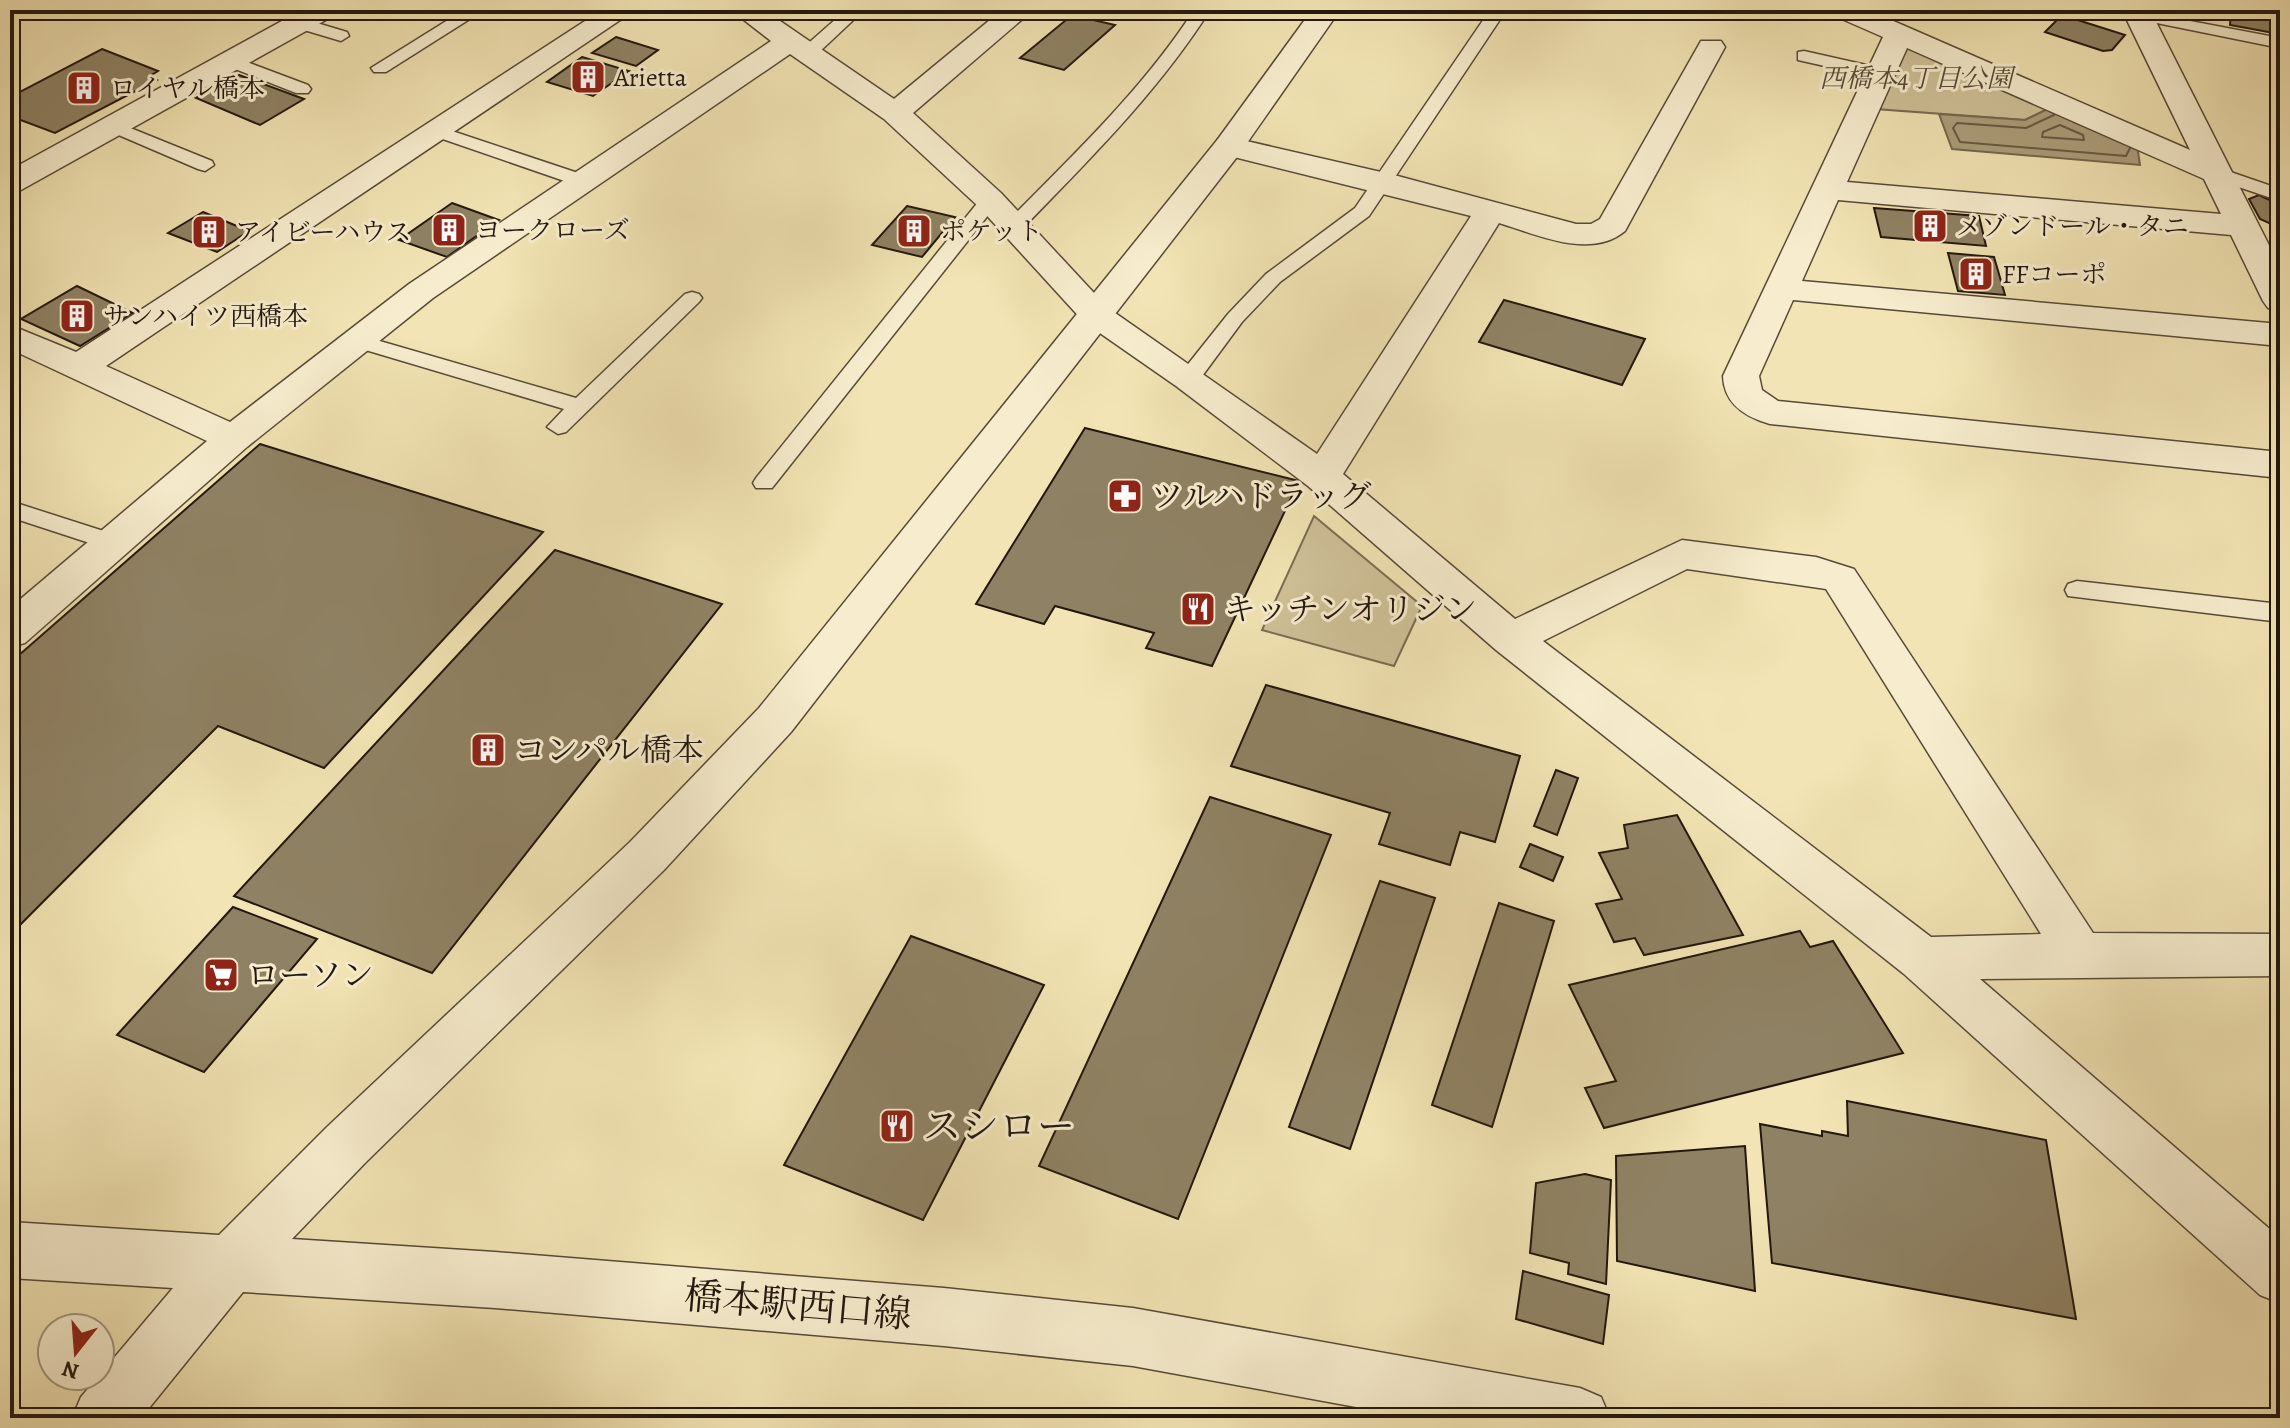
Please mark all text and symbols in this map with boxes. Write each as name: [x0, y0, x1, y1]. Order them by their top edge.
building icon: Arietta: [569, 58, 607, 96]
place label: Arietta: [613, 60, 687, 95]
park label: 西橋本4丁目公園: [1819, 61, 2017, 96]
building icon: ロイヤル橋本: [65, 69, 103, 107]
place label: ロイヤル橋本: [110, 71, 265, 106]
building icon: メゾンドール・タニ: [1911, 207, 1949, 245]
place label: メゾンドール・タニ: [1956, 209, 2189, 244]
building icon: ヨークローズ: [430, 211, 468, 249]
building icon: ポケット: [895, 212, 933, 250]
building icon: アイビーハウス: [190, 213, 228, 251]
place label: ヨークローズ: [475, 213, 630, 248]
place label: ポケット: [940, 214, 1043, 249]
place label: アイビーハウス: [235, 215, 412, 250]
building icon: FFコーポ: [1957, 255, 1995, 293]
place label: FFコーポ: [2002, 257, 2107, 292]
building icon: サンハイツ西橋本: [58, 297, 96, 335]
place label: サンハイツ西橋本: [103, 299, 308, 334]
place label: ツルハドラッグ: [1151, 474, 1371, 518]
pharmacy icon: ツルハドラッグ: [1106, 477, 1144, 515]
place label: キッチンオリジン: [1224, 587, 1477, 631]
restaurant icon: キッチンオリジン: [1179, 590, 1217, 628]
place label: コンパル橋本: [514, 728, 704, 772]
building icon: コンパル橋本: [469, 731, 507, 769]
place label: ローソン: [247, 953, 374, 997]
supermarket icon: ローソン: [202, 956, 240, 994]
place label: スシロー: [923, 1100, 1075, 1152]
restaurant icon: スシロー: [878, 1107, 916, 1145]
street label: 橋本駅西口線: [682, 1269, 914, 1341]
north arrow: [36, 1312, 116, 1392]
text: N: [58, 1353, 82, 1387]

